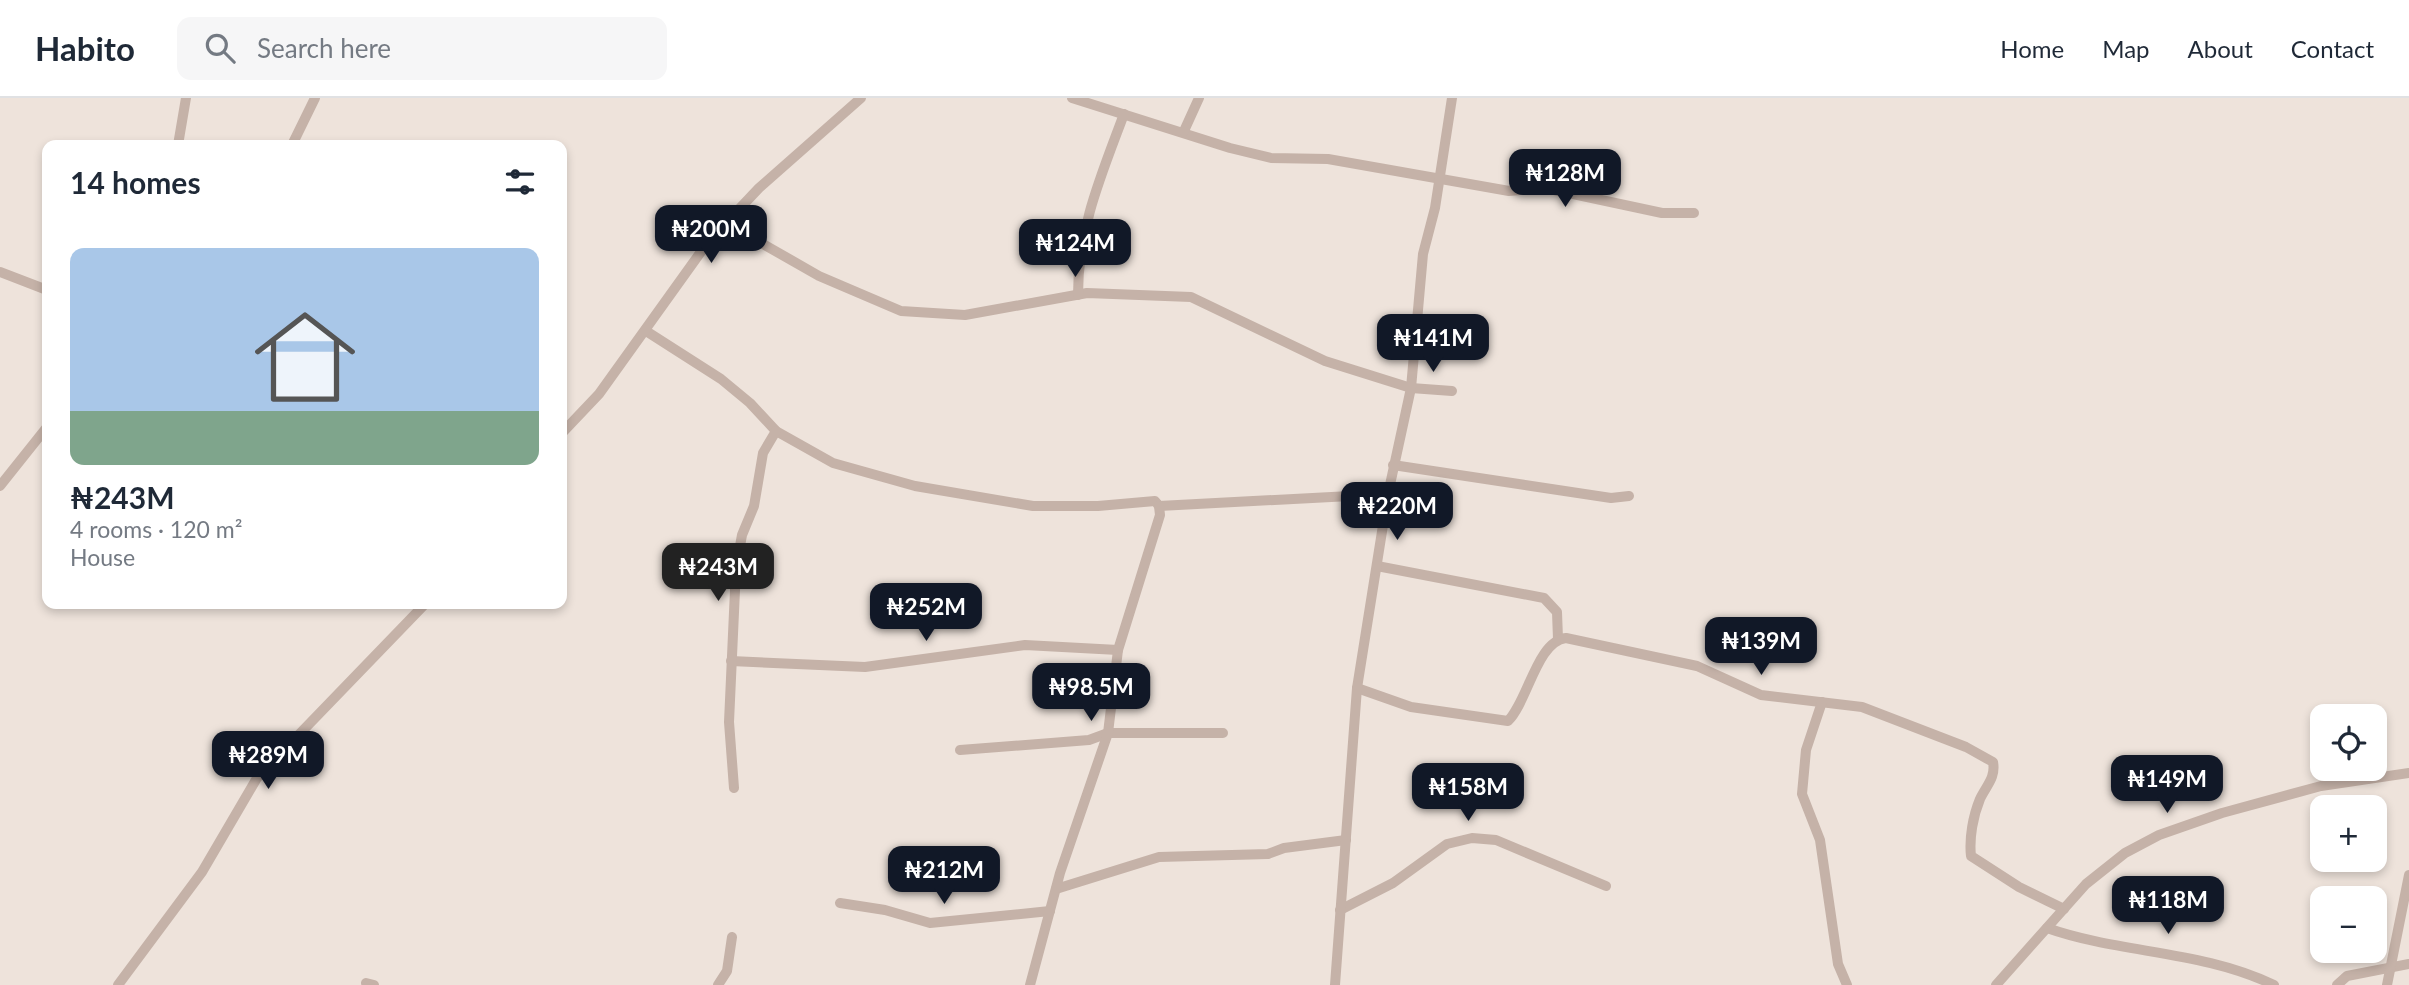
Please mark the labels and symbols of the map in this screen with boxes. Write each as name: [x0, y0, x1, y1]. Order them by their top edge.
pin: ₦128M: [1516, 150, 1614, 209]
pin: ₦200M: [662, 206, 760, 265]
pin: ₦124M: [1026, 220, 1124, 279]
pin: ₦141M: [1384, 314, 1482, 374]
pin: ₦220M: [1348, 482, 1446, 542]
pin: ₦243M: [669, 544, 767, 603]
pin: ₦252M: [877, 584, 975, 643]
pin: ₦139M: [1712, 618, 1810, 677]
pin: ₦98.5M: [1034, 664, 1148, 723]
pin: ₦289M: [219, 732, 317, 791]
pin: ₦149M: [2118, 756, 2216, 815]
pin: ₦158M: [1419, 764, 1517, 823]
pin: ₦212M: [895, 846, 993, 906]
pin: ₦118M: [2119, 876, 2217, 936]

